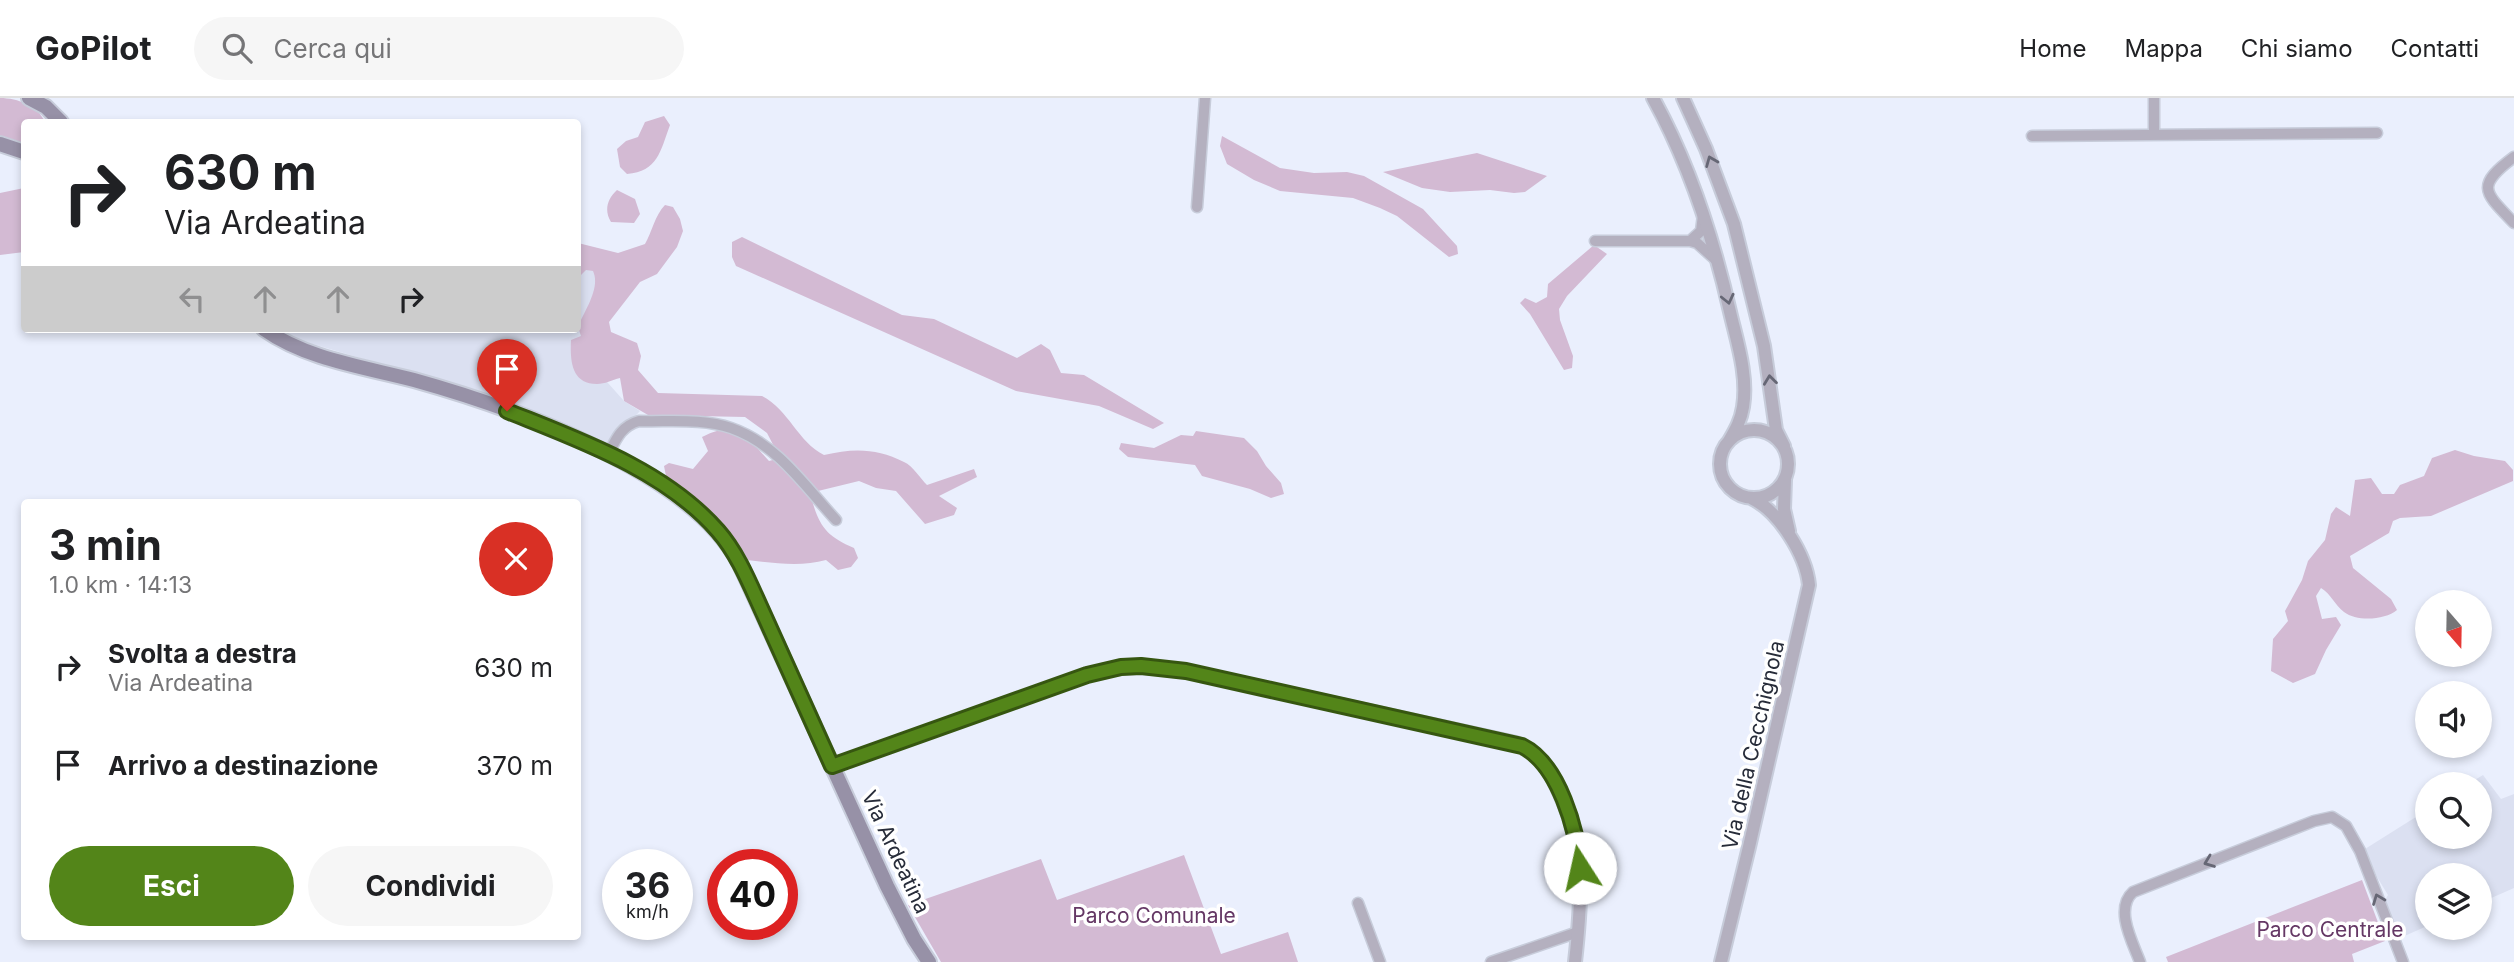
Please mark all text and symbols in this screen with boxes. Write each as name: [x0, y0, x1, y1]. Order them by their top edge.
search box: [194, 17, 684, 80]
text: GoPilot: [35, 28, 152, 68]
icon: search: [218, 29, 256, 67]
text: Cerca qui: [274, 33, 392, 64]
text: Home: [2019, 34, 2087, 63]
text: Mappa: [2125, 34, 2203, 63]
text: Chi siamo: [2241, 34, 2353, 63]
text: Contatti: [2391, 34, 2479, 63]
text: 630 m: [164, 143, 317, 202]
icon: right: [49, 147, 140, 238]
one-way arrow: [1706, 155, 1720, 167]
text: Via Ardeatina: [164, 203, 366, 242]
icon: left: [173, 280, 211, 318]
icon: ahead: [246, 280, 284, 318]
icon: ahead: [319, 280, 357, 318]
icon: right: [392, 280, 430, 318]
one-way arrow: [1719, 293, 1734, 305]
pin: [477, 339, 537, 411]
icon: arrive: [488, 350, 526, 388]
one-way arrow: [1763, 374, 1778, 386]
text: 3 min: [49, 519, 162, 570]
button: close: [479, 522, 553, 596]
text: 1.0 km · 14:13: [49, 571, 192, 599]
north arrow: [2415, 590, 2492, 667]
map controls: [2415, 590, 2492, 940]
text: Svolta a destra: [108, 638, 297, 669]
street label: Via della Cecchignola: [1717, 638, 1789, 852]
icon: right: [49, 648, 87, 686]
text: 630 m: [474, 652, 553, 683]
text: Via Ardeatina: [108, 669, 253, 697]
button: sound: [2415, 681, 2492, 758]
icon: arrive: [49, 746, 87, 784]
text: Arrivo a destinazione: [108, 750, 378, 781]
text: 370 m: [476, 750, 553, 781]
button: search: [2415, 772, 2492, 849]
street label: Via Ardeatina: [857, 787, 935, 917]
position arrow: [1543, 831, 1617, 905]
button: Esci: [49, 846, 294, 926]
button: Condividi: [308, 846, 553, 926]
speed limit sign: 40: [707, 849, 798, 940]
one-way arrow: [2203, 854, 2215, 868]
button: layers: [2415, 863, 2492, 940]
text: 36: [625, 864, 670, 906]
one-way arrow: [2372, 893, 2386, 905]
text: km/h: [626, 901, 669, 922]
park label: Parco Comunale: [1072, 903, 1236, 928]
park label: Parco Centrale: [2256, 917, 2404, 942]

